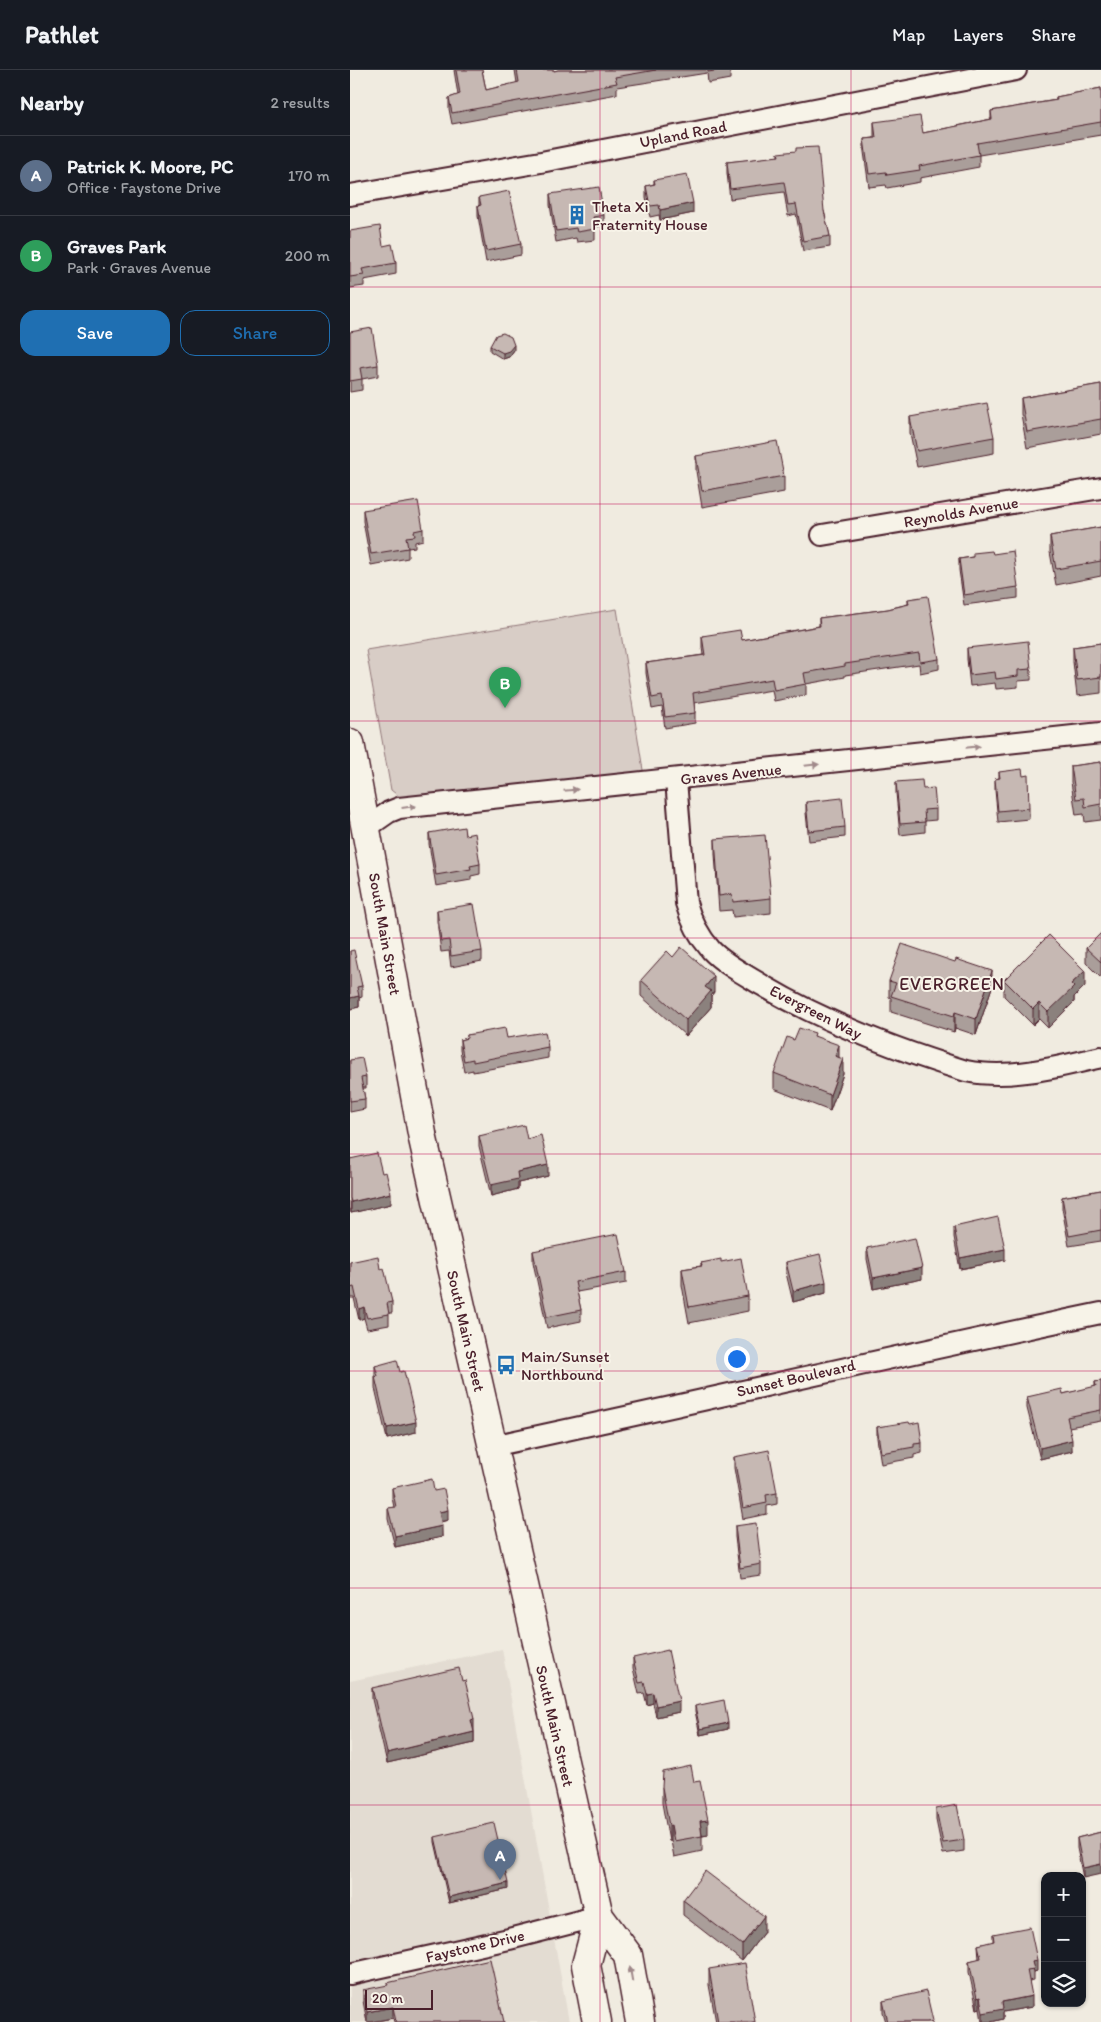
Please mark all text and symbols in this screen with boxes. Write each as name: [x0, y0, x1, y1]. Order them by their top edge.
text: Pathlet: [25, 20, 99, 49]
text: Map: [892, 24, 925, 46]
text: Layers: [953, 24, 1003, 46]
text: Share: [1031, 24, 1076, 46]
text: Nearby: [20, 90, 84, 115]
text: 2 results: [270, 93, 330, 112]
street label: Upland Road: [638, 116, 728, 152]
text: Patrick K. Moore, PC: [67, 155, 234, 178]
text: A: [31, 166, 41, 185]
text: 170 m: [288, 166, 330, 185]
text: Office · Faystone Drive: [67, 178, 221, 197]
place label: Theta Xi Fraternity House: [592, 197, 708, 234]
building icon: Theta Xi Fraternity House: [566, 204, 588, 226]
text: Graves Park: [67, 235, 166, 258]
text: B: [31, 246, 41, 265]
text: 200 m: [285, 246, 330, 265]
text: Park · Graves Avenue: [67, 258, 211, 277]
button: Save: [20, 310, 170, 356]
button: Share: [180, 310, 330, 356]
street label: Reynolds Avenue: [902, 493, 1020, 531]
pin: B: [489, 667, 521, 708]
one-way arrow: [966, 743, 982, 751]
street label: Graves Avenue: [679, 759, 783, 789]
one-way arrow: [804, 761, 820, 769]
one-way arrow: [563, 786, 579, 794]
one-way arrow: [401, 803, 417, 811]
street label: South Main Street: [365, 871, 405, 997]
district label: EVERGREEN: [899, 973, 1005, 995]
street label: Evergreen Way: [767, 981, 866, 1044]
street label: South Main Street: [443, 1268, 489, 1394]
your location: [724, 1346, 750, 1372]
place label: Main/Sunset Northbound: [521, 1347, 609, 1384]
bus stop icon: Main/Sunset Northbound: [495, 1354, 517, 1376]
street label: Sunset Boulevard: [735, 1355, 858, 1401]
street label: South Main Street: [532, 1663, 578, 1789]
pin: A: [484, 1839, 516, 1880]
map controls: [1041, 1872, 1086, 2007]
button: +: [1041, 1872, 1086, 1917]
button: −: [1041, 1917, 1086, 1962]
street label: Faystone Drive: [424, 1925, 526, 1967]
button: layers: [1041, 1962, 1086, 2007]
one-way arrow: [627, 1966, 635, 1982]
scale bar: [365, 1987, 432, 2010]
text: 20 m: [372, 1990, 403, 2007]

